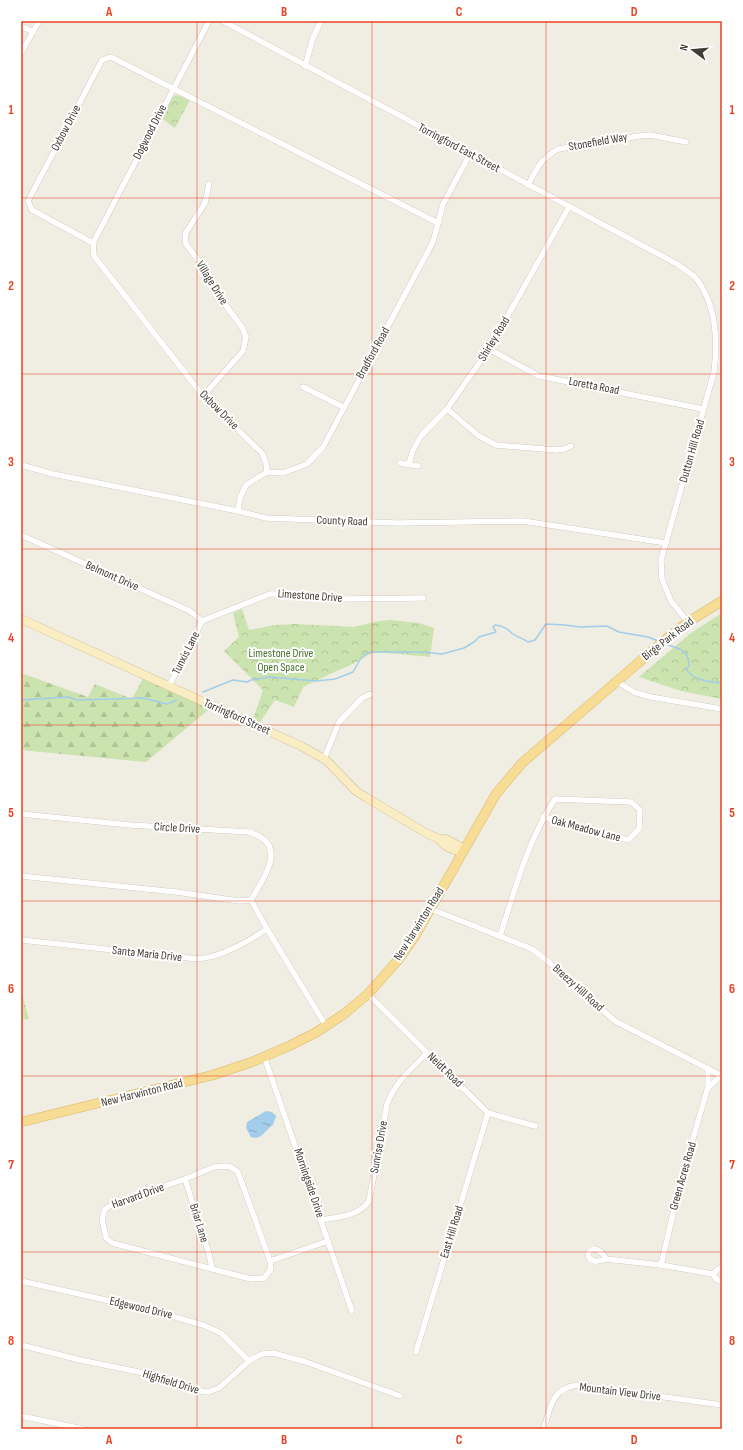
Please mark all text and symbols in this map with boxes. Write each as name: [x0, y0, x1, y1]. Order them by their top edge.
text: A: [105, 4, 113, 20]
text: B: [281, 4, 287, 20]
text: C: [456, 4, 463, 20]
text: D: [631, 4, 638, 20]
north arrow: [673, 30, 713, 70]
text: N: [677, 43, 691, 52]
text: 1: [8, 102, 14, 118]
street label: Oxbow Drive: [48, 102, 84, 154]
street label: Dogwood Drive: [130, 102, 170, 162]
text: 1: [729, 102, 735, 118]
street label: Torringford East Street: [415, 120, 503, 176]
street label: Stonefield Way: [567, 129, 629, 155]
street label: Village Drive: [193, 258, 231, 308]
text: 2: [8, 278, 14, 294]
text: 2: [729, 278, 735, 294]
street label: Shirley Road: [475, 314, 513, 364]
street label: Bradford Road: [353, 325, 393, 381]
street label: Loretta Road: [567, 374, 621, 398]
street label: Oxbow Drive: [196, 387, 242, 433]
street label: Dutton Hill Road: [676, 418, 708, 484]
text: 3: [8, 454, 14, 470]
text: 3: [729, 454, 735, 470]
street label: County Road: [316, 513, 368, 529]
street label: Belmont Drive: [83, 558, 141, 594]
street label: Limestone Drive: [277, 586, 343, 606]
street label: Birge Park Road: [639, 614, 697, 664]
street label: Tunxis Lane: [169, 629, 203, 677]
text: 4: [8, 630, 14, 646]
text: 4: [729, 630, 735, 646]
park label: Limestone Drive Open Space: [249, 646, 314, 675]
street label: Torringford Street: [201, 696, 273, 739]
text: 5: [8, 805, 14, 821]
text: 5: [729, 805, 735, 821]
street label: Oak Meadow Lane: [550, 813, 622, 845]
street label: Circle Drive: [154, 819, 201, 837]
street label: New Harwinton Road: [390, 885, 448, 963]
street label: Santa Maria Drive: [111, 943, 183, 965]
street label: Breezy Hill Road: [549, 961, 607, 1015]
text: 6: [8, 981, 14, 997]
text: 6: [729, 981, 735, 997]
street label: Neidt Road: [424, 1049, 466, 1091]
street label: New Harwinton Road: [100, 1076, 184, 1110]
street label: Sunrise Drive: [367, 1119, 391, 1174]
street label: Green Acres Road: [666, 1140, 700, 1212]
street label: Morningside Drive: [290, 1146, 328, 1220]
text: 7: [8, 1157, 14, 1173]
text: 7: [729, 1157, 735, 1173]
street label: Harvard Drive: [110, 1180, 166, 1212]
street label: Briar Lane: [186, 1202, 212, 1244]
street label: East Hill Road: [437, 1204, 467, 1260]
street label: Edgewood Drive: [108, 1294, 174, 1323]
text: 8: [8, 1333, 14, 1349]
text: 8: [729, 1333, 735, 1349]
street label: Highfield Drive: [141, 1366, 201, 1398]
street label: Mountain View Drive: [578, 1380, 662, 1404]
text: A: [105, 1432, 113, 1448]
text: B: [281, 1432, 287, 1448]
text: C: [456, 1432, 463, 1448]
text: D: [631, 1432, 638, 1448]

